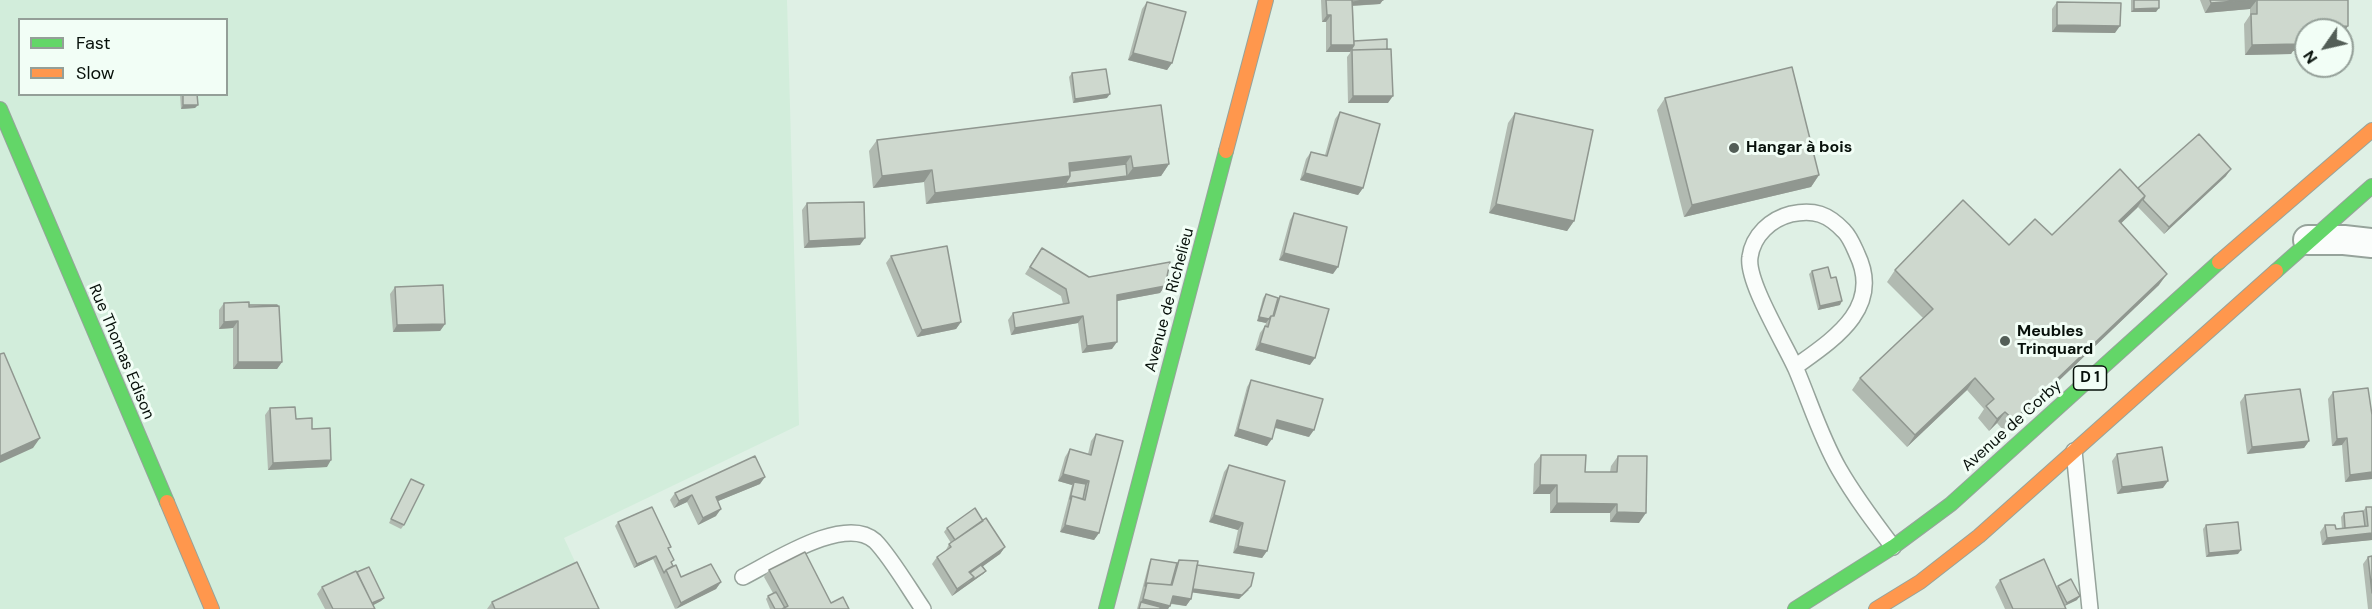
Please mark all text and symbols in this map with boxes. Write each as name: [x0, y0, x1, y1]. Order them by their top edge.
legend: [18, 18, 228, 96]
north arrow: [2294, 18, 2354, 78]
text: Fast: [76, 31, 111, 55]
text: N: [2298, 47, 2322, 68]
text: Slow: [76, 61, 115, 85]
place label: Hangar à bois: [1746, 138, 1852, 158]
marker: Hangar à bois: [1727, 141, 1741, 155]
street label: Avenue de Richelieu: [1142, 226, 1198, 374]
street label: Rue Thomas Edison: [84, 282, 158, 422]
place label: Meubles Trinquard: [2017, 322, 2093, 360]
marker: Meubles Trinquard: [1998, 334, 2012, 348]
road number: D 1: [2074, 366, 2106, 390]
street label: Avenue de Corby: [1958, 376, 2066, 476]

